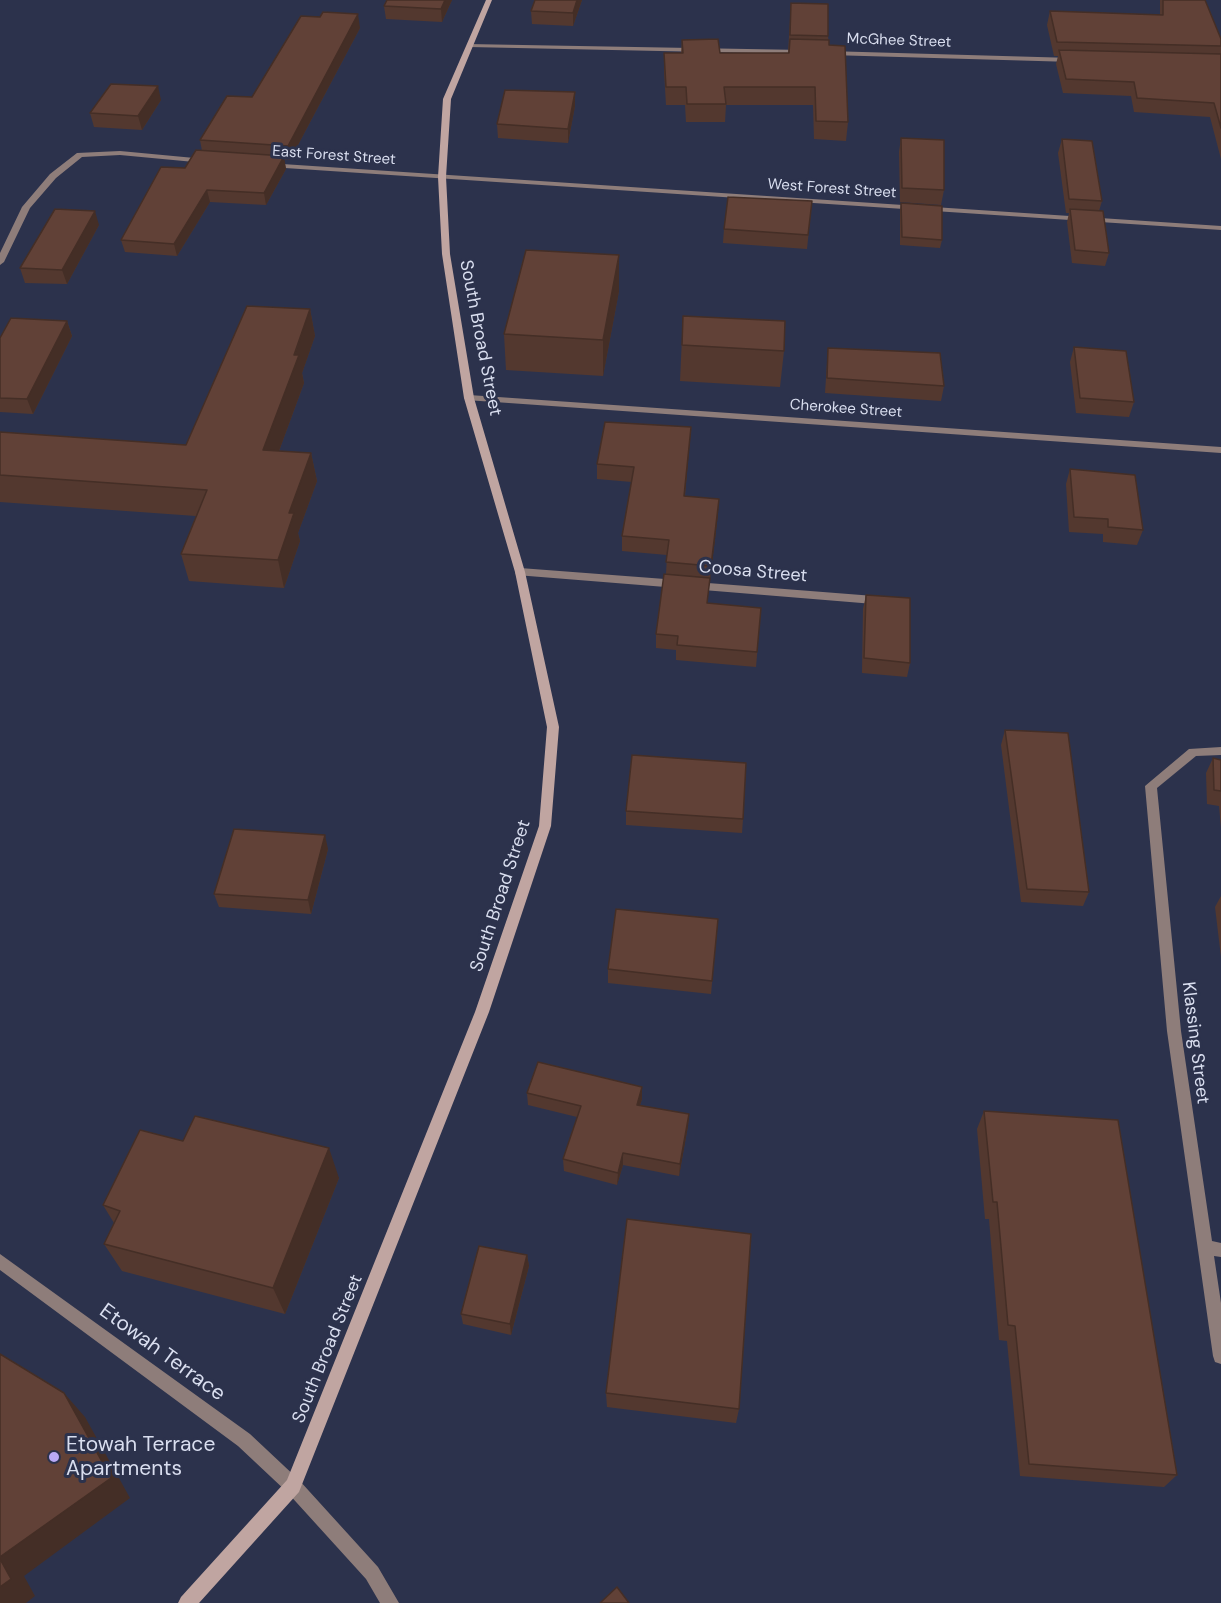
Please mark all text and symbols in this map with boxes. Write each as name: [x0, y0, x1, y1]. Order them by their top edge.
street label: McGhee Street: [846, 30, 952, 52]
street label: East Forest Street: [272, 143, 396, 169]
street label: West Forest Street: [767, 176, 897, 202]
street label: South Broad Street: [454, 258, 506, 418]
street label: Cherokee Street: [789, 396, 903, 422]
street label: Coosa Street: [698, 556, 808, 588]
street label: South Broad Street: [466, 817, 536, 975]
street label: Klassing Street: [1177, 981, 1213, 1105]
street label: South Broad Street: [288, 1272, 368, 1426]
street label: Etowah Terrace: [94, 1299, 230, 1407]
place label: Etowah Terrace Apartments: [66, 1432, 215, 1482]
marker: Etowah Terrace Apartments: [47, 1450, 61, 1464]

